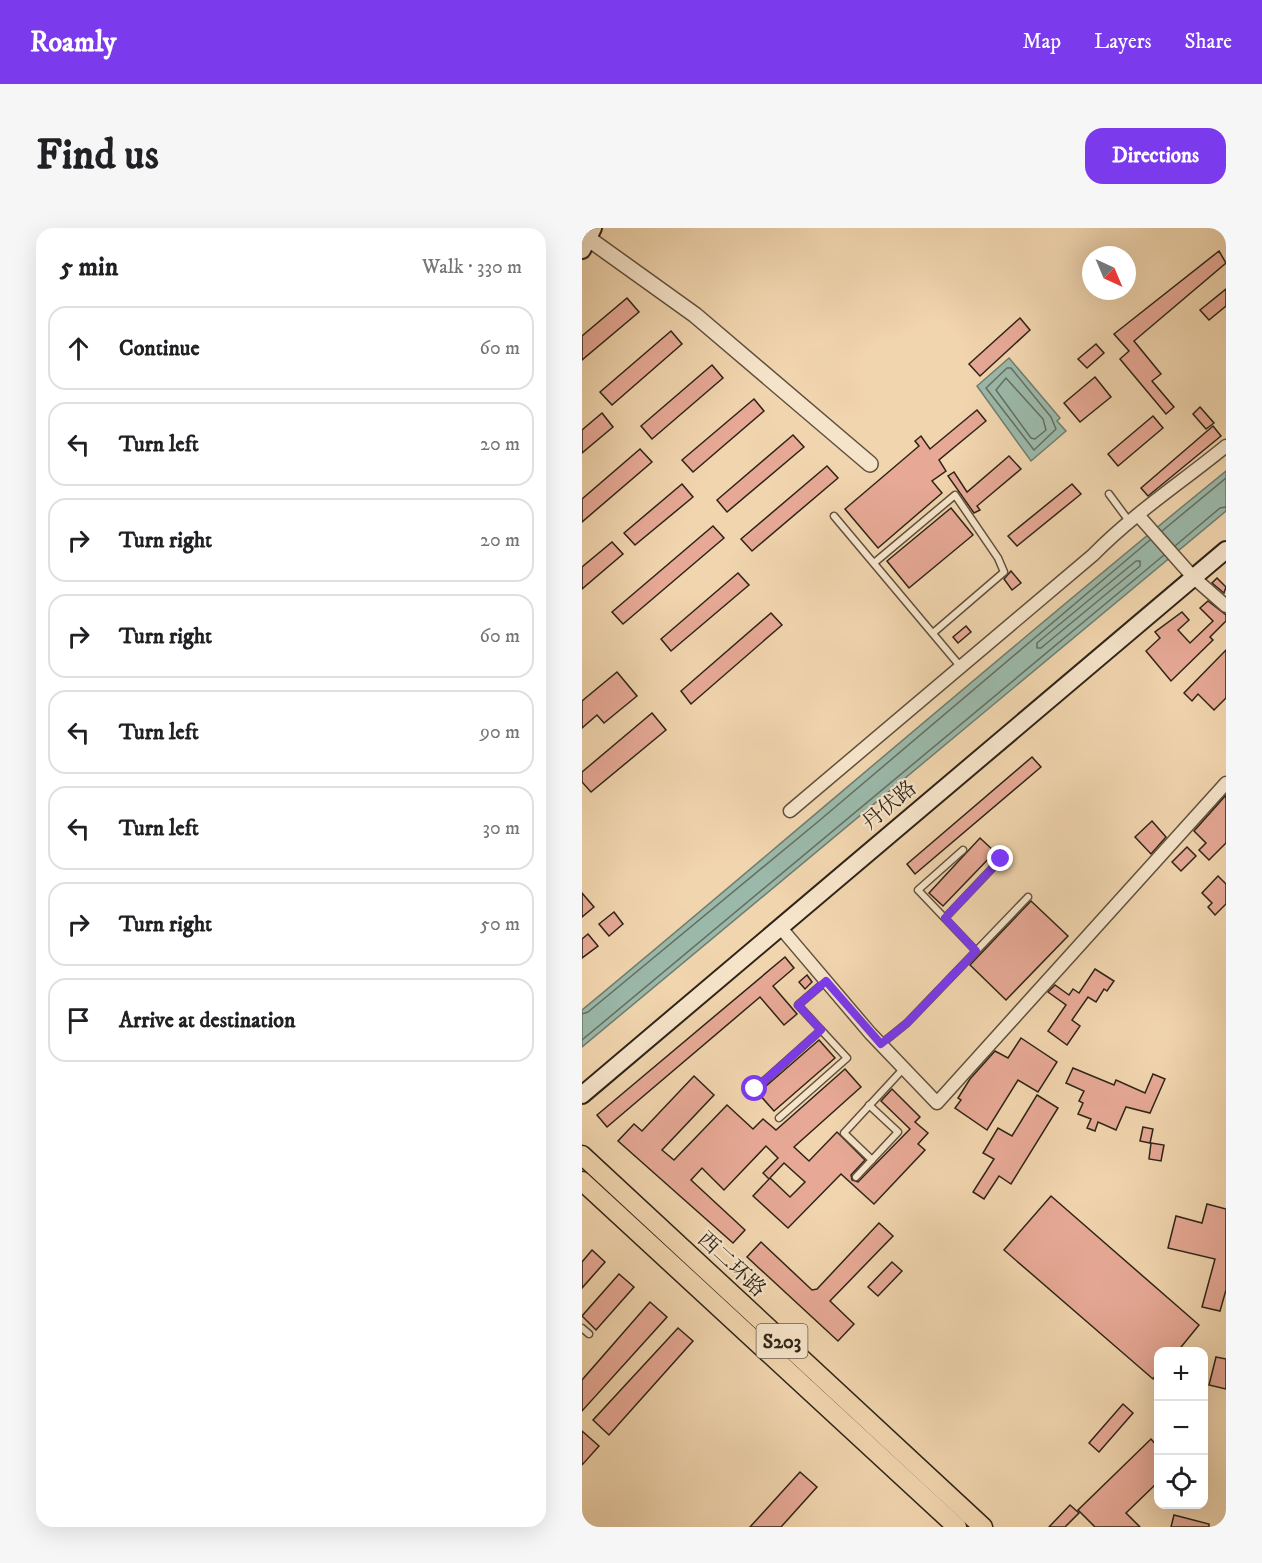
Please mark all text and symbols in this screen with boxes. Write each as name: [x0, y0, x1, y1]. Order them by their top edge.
text: Roamly: [30, 25, 116, 60]
text: Map: [1022, 29, 1061, 55]
text: Layers: [1094, 29, 1152, 55]
text: Share: [1185, 29, 1232, 55]
button: Directions: [1085, 128, 1226, 184]
text: Find us: [36, 130, 159, 182]
north arrow: [1082, 246, 1136, 300]
text: 5 min: [60, 251, 118, 284]
text: Walk · 330 m: [422, 255, 522, 280]
icon: ahead: [62, 332, 95, 365]
text: Continue: [119, 335, 200, 362]
text: 60 m: [480, 336, 520, 361]
icon: left: [62, 428, 95, 461]
text: Turn left: [119, 431, 199, 458]
text: 20 m: [480, 432, 520, 457]
icon: right: [62, 524, 95, 557]
text: Turn right: [119, 527, 212, 554]
text: 20 m: [480, 528, 520, 553]
icon: right: [62, 620, 95, 653]
text: Turn right: [119, 623, 212, 650]
text: 60 m: [480, 624, 520, 649]
icon: left: [62, 716, 95, 749]
text: Turn left: [119, 719, 199, 746]
text: 90 m: [480, 720, 520, 745]
street label: 丹伏路: [857, 776, 922, 836]
icon: left: [62, 812, 95, 845]
text: Turn left: [119, 815, 199, 842]
text: 30 m: [482, 816, 520, 841]
route end: [987, 845, 1013, 871]
icon: right: [62, 908, 95, 941]
text: Turn right: [119, 911, 212, 938]
text: 50 m: [480, 912, 520, 937]
icon: arrive: [62, 1004, 95, 1037]
text: Arrive at destination: [119, 1007, 296, 1034]
route start: [741, 1075, 767, 1101]
street label: 西二环路: [692, 1227, 771, 1303]
road number: S203: [756, 1324, 808, 1358]
map controls: [1154, 1347, 1208, 1509]
button: +: [1154, 1347, 1208, 1401]
button: −: [1154, 1401, 1208, 1455]
button: locate: [1154, 1455, 1208, 1509]

